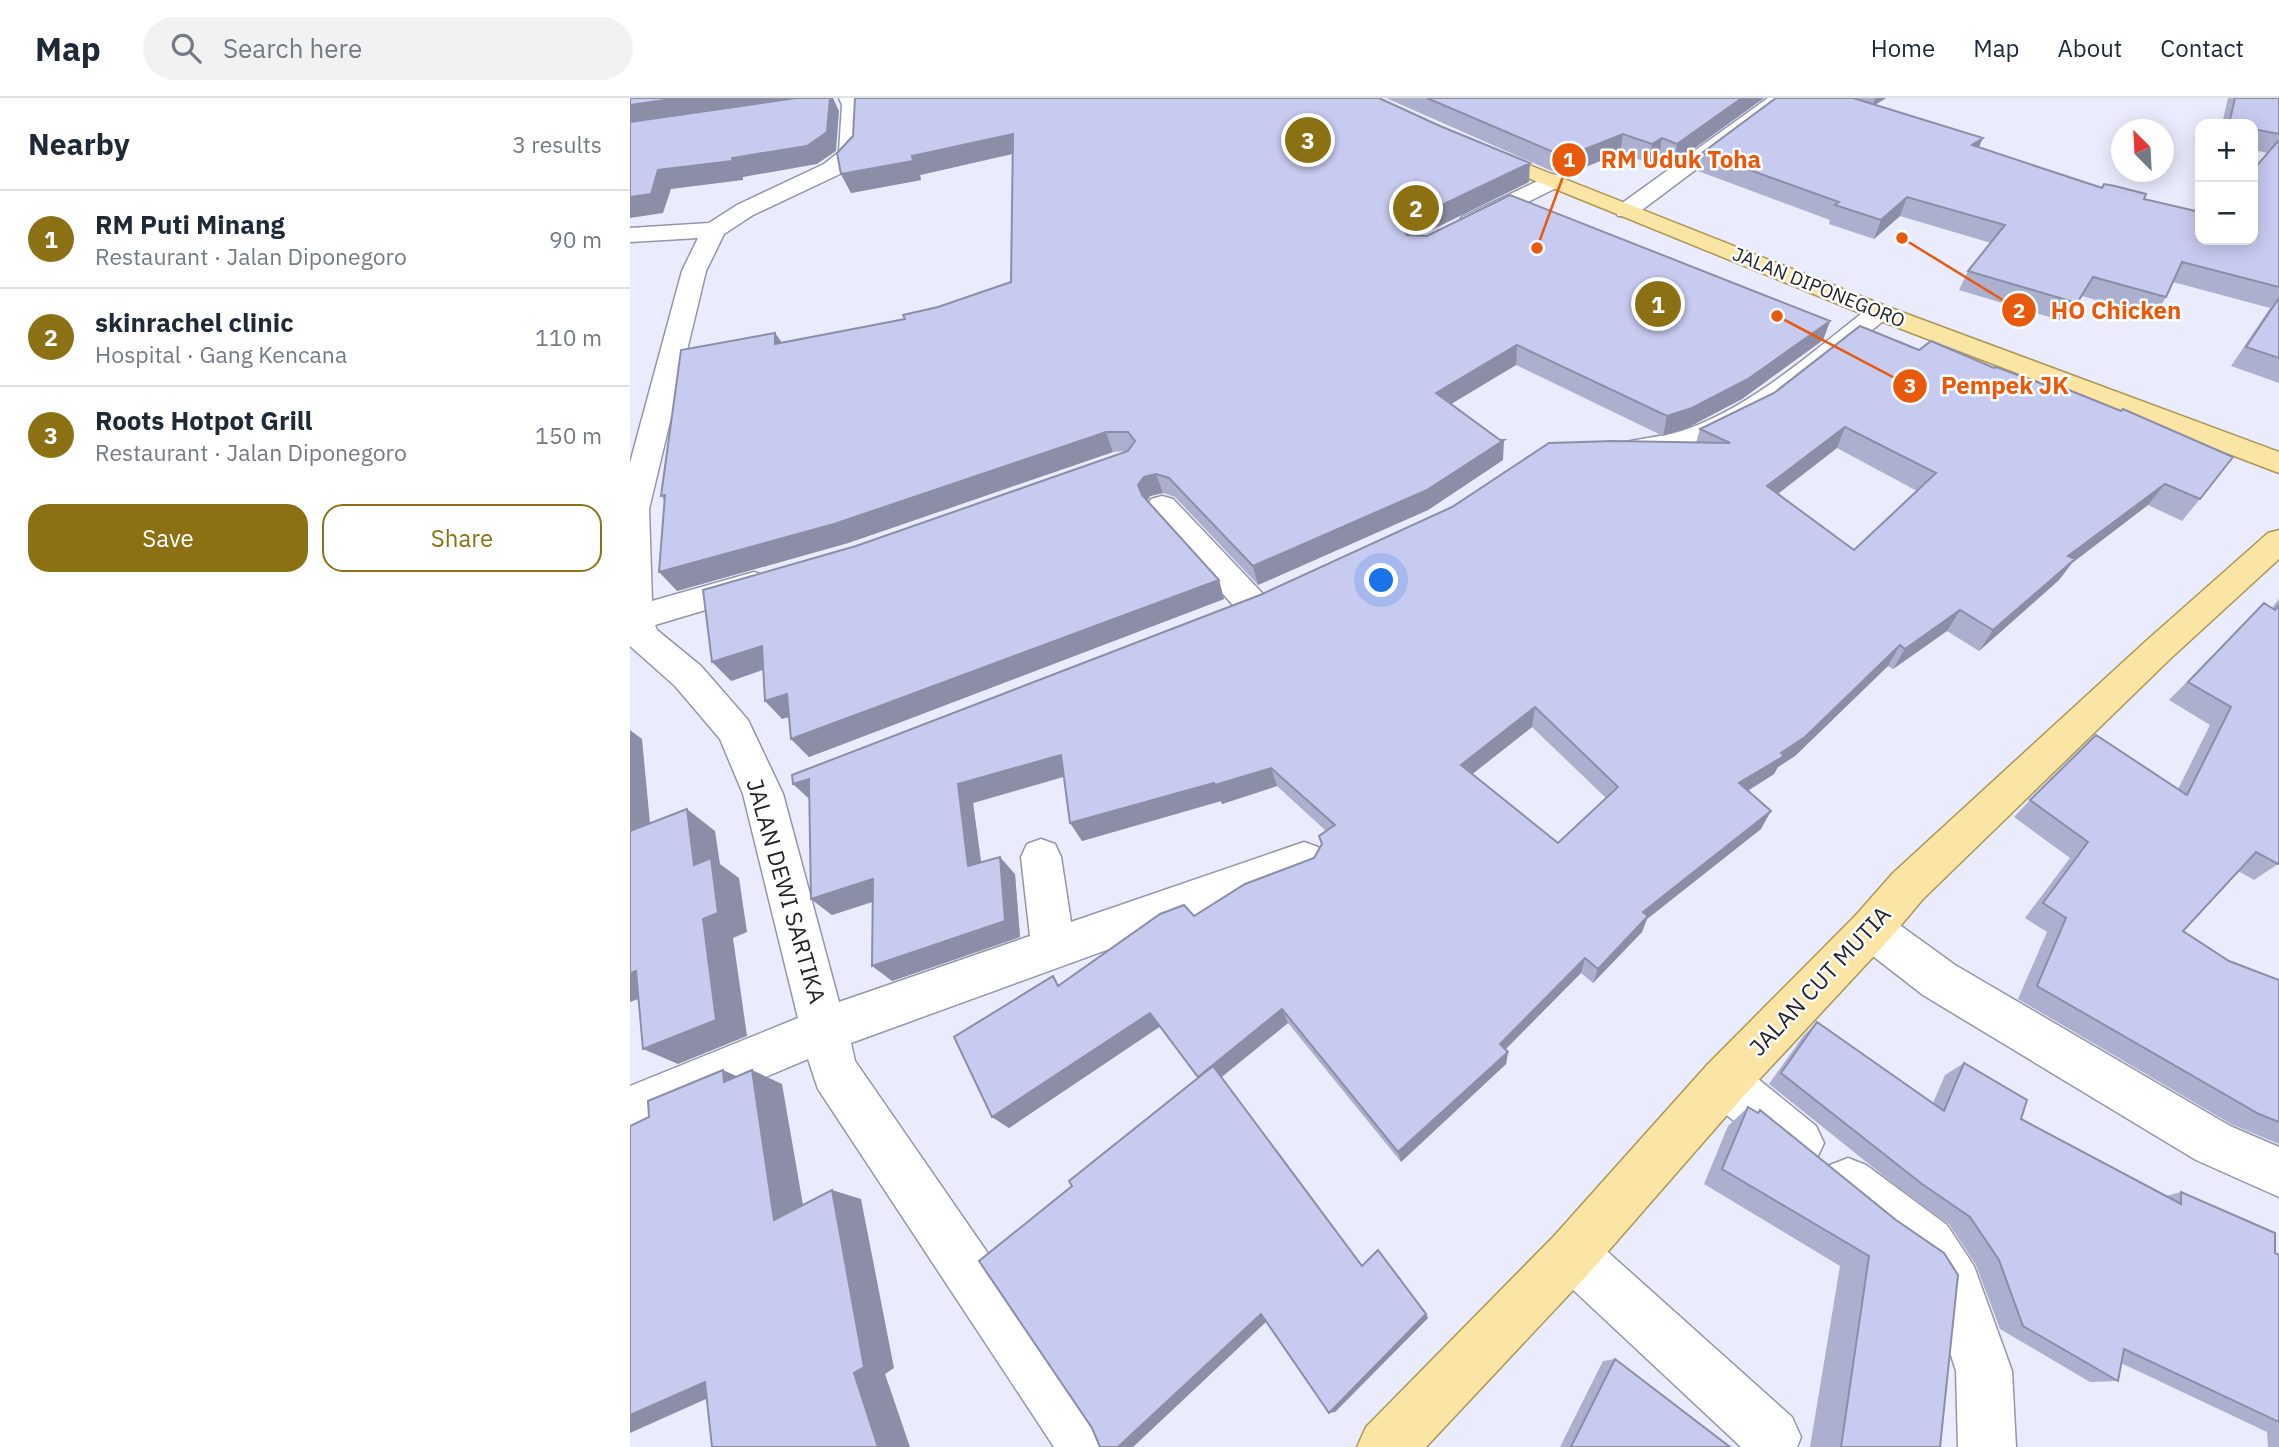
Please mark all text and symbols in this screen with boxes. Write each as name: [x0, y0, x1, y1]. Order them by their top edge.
search box: [143, 17, 633, 80]
text: Map: [35, 27, 101, 70]
icon: search: [167, 29, 205, 67]
text: Search here: [223, 31, 362, 65]
text: Home: [1871, 32, 1935, 64]
text: Map: [1973, 32, 2019, 64]
text: About: [2057, 32, 2122, 64]
text: Contact: [2160, 32, 2244, 64]
pin: 3: [1285, 114, 1331, 166]
north arrow: [2111, 119, 2174, 182]
map controls: [2195, 119, 2258, 245]
button: +: [2195, 119, 2258, 182]
text: Nearby: [28, 124, 130, 163]
text: 3 results: [512, 129, 602, 159]
callout: RM Uduk Toha: [1551, 137, 1775, 182]
text: RM Uduk Toha: [1601, 143, 1761, 175]
text: 1: [1563, 145, 1576, 173]
pin: 2: [1393, 182, 1439, 234]
button: −: [2195, 182, 2258, 245]
text: RM Puti Minang: [95, 207, 285, 241]
text: 1: [44, 224, 58, 254]
text: 90 m: [549, 224, 602, 254]
text: Restaurant · Jalan Diponegoro: [95, 241, 407, 271]
street label: JALAN DIPONEGORO: [1729, 241, 1909, 333]
pin: 1: [1635, 278, 1681, 330]
callout: HO Chicken: [2002, 288, 2195, 333]
text: HO Chicken: [2051, 294, 2181, 326]
text: 2: [2013, 296, 2025, 324]
text: skinrachel clinic: [95, 305, 294, 339]
text: 2: [44, 322, 58, 352]
text: 110 m: [535, 322, 602, 352]
text: Hospital · Gang Kencana: [95, 339, 347, 369]
callout: Pempek JK: [1892, 363, 2083, 408]
text: Pempek JK: [1941, 369, 2069, 401]
text: 3: [1904, 371, 1916, 399]
text: Roots Hotpot Grill: [95, 403, 312, 437]
text: 3: [44, 420, 58, 450]
text: 150 m: [535, 420, 602, 450]
text: Restaurant · Jalan Diponegoro: [95, 437, 407, 467]
button: Save: [28, 504, 308, 572]
button: Share: [322, 504, 602, 572]
your location: [1364, 563, 1398, 597]
street label: JALAN DEWI SARTIKA: [741, 775, 833, 1007]
street label: JALAN CUT MUTIA: [1742, 899, 1897, 1062]

